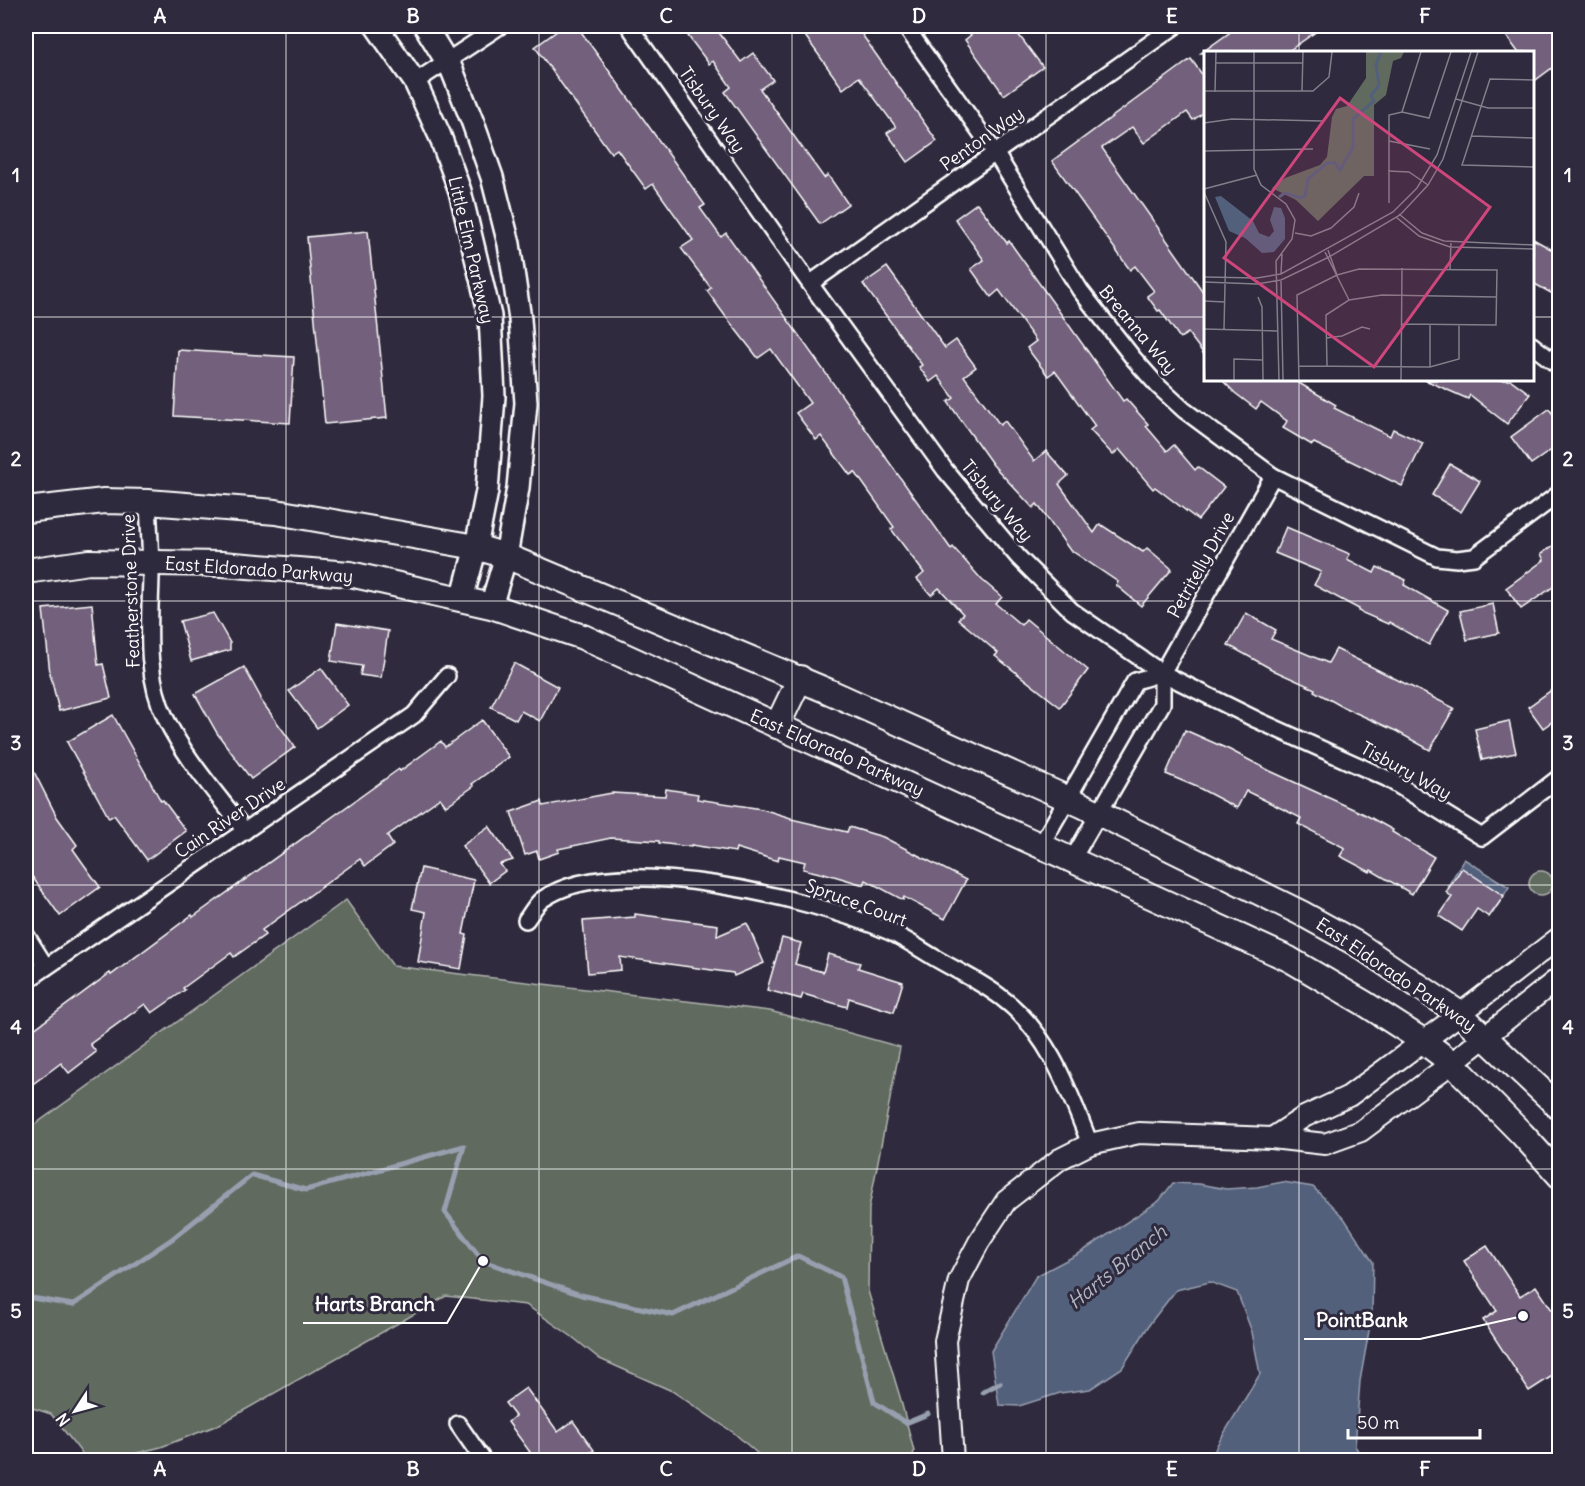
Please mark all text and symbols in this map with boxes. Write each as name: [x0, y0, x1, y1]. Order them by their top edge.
text: A: [154, 3, 167, 28]
text: B: [406, 3, 420, 28]
text: C: [659, 3, 673, 28]
text: D: [912, 3, 926, 28]
text: E: [1166, 3, 1178, 28]
text: F: [1419, 3, 1431, 28]
inset map: [1204, 51, 1534, 381]
street label: Tisbury Way: [674, 62, 751, 157]
street label: Penton Way: [935, 101, 1028, 176]
text: 1: [12, 162, 20, 187]
text: 1: [1564, 162, 1572, 187]
street label: Little Elm Parkway: [443, 174, 500, 326]
street label: Breanna Way: [1094, 280, 1183, 379]
text: 2: [11, 446, 22, 471]
text: 2: [1563, 446, 1574, 471]
street label: Tisbury Way: [956, 455, 1038, 546]
street label: Petritelly Drive: [1162, 508, 1239, 622]
street label: Featherstone Drive: [116, 514, 145, 668]
street label: East Eldorado Parkway: [164, 551, 354, 588]
street label: East Eldorado Parkway: [746, 704, 928, 801]
text: 3: [10, 730, 22, 755]
text: 3: [1562, 730, 1574, 755]
street label: Tisbury Way: [1357, 736, 1456, 805]
street label: Cain River Drive: [170, 772, 290, 863]
street label: Spruce Court: [802, 874, 910, 932]
street label: East Eldorado Parkway: [1312, 912, 1481, 1037]
text: 4: [10, 1014, 22, 1039]
text: 4: [1562, 1014, 1574, 1039]
water label: Harts Branch: [1062, 1219, 1172, 1314]
callout: Harts Branch: [303, 1285, 447, 1323]
text: Harts Branch: [315, 1291, 436, 1316]
text: 5: [10, 1298, 22, 1323]
text: 5: [1562, 1298, 1574, 1323]
callout: PointBank: [1304, 1301, 1420, 1339]
text: PointBank: [1316, 1307, 1408, 1332]
north arrow: [45, 1381, 105, 1441]
scale bar: [1348, 1402, 1480, 1440]
text: N: [52, 1409, 74, 1430]
text: 50 m: [1357, 1411, 1399, 1434]
text: A: [154, 1456, 167, 1481]
text: B: [406, 1456, 420, 1481]
text: C: [659, 1456, 673, 1481]
text: D: [912, 1456, 926, 1481]
text: E: [1166, 1456, 1178, 1481]
text: F: [1419, 1456, 1431, 1481]

